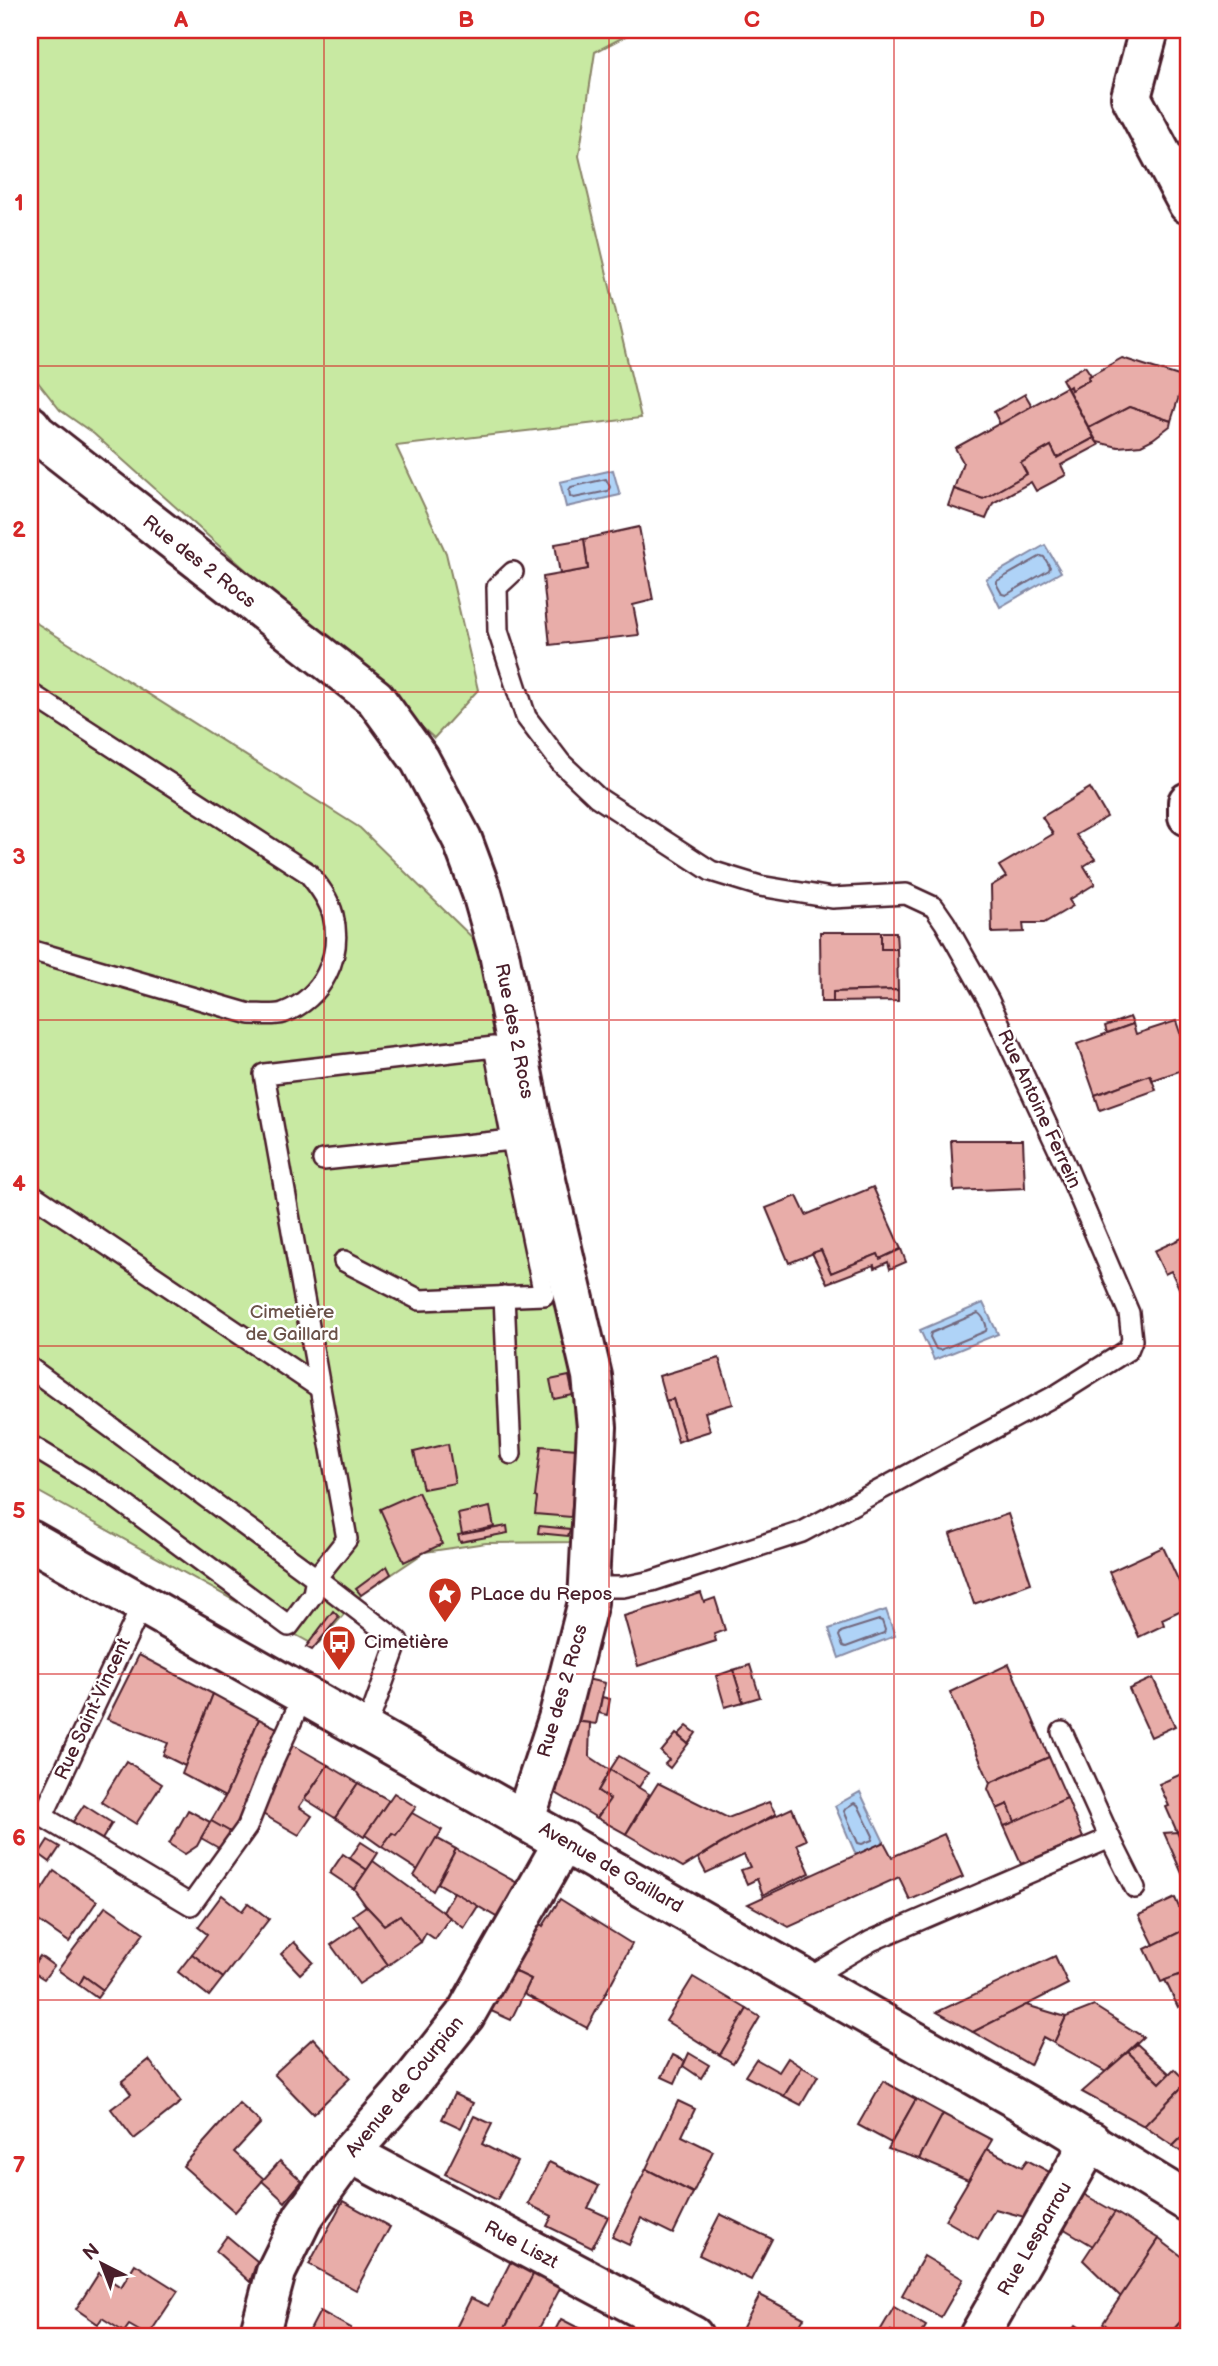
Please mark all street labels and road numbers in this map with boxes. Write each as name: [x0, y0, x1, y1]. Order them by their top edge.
street label: Rue des 2 Rocs: [138, 511, 260, 613]
street label: Rue des 2 Rocs: [490, 961, 538, 1101]
street label: Rue Antoine Ferrein: [992, 1026, 1086, 1192]
street label: Rue des 2 Rocs: [533, 1622, 593, 1760]
street label: Rue Saint-Vincent: [50, 1634, 136, 1784]
street label: Avenue de Gaillard: [535, 1818, 687, 1918]
street label: Avenue de Courpian: [341, 2012, 469, 2162]
street label: Rue Lesparrou: [993, 2178, 1077, 2300]
street label: Rue Liszt: [480, 2216, 562, 2274]

